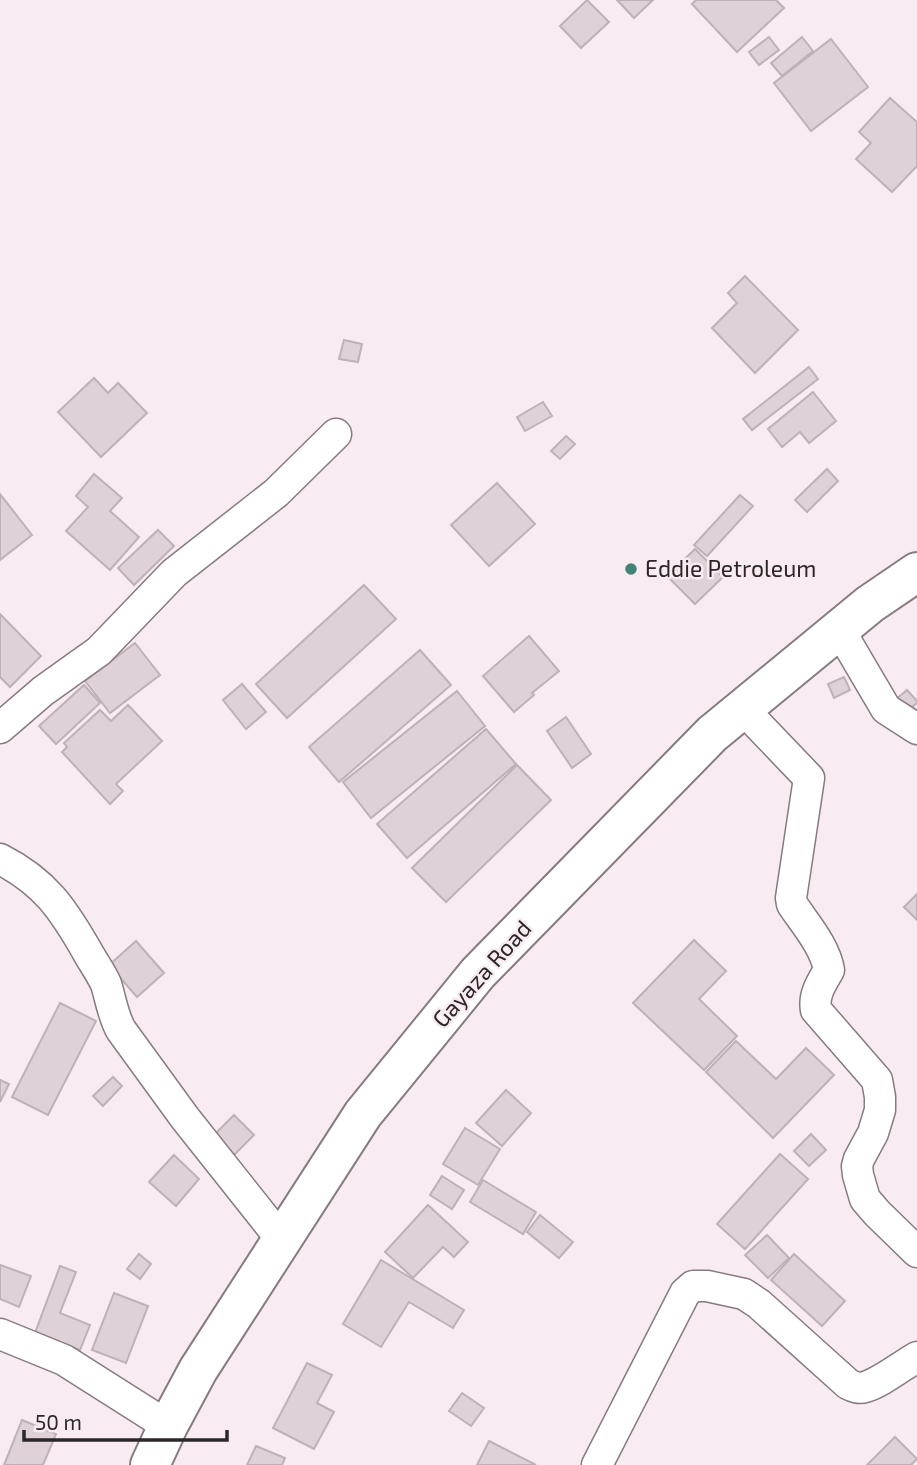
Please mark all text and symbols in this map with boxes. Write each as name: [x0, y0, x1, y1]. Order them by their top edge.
place label: Eddie Petroleum: [645, 554, 816, 582]
marker: Eddie Petroleum: [623, 561, 639, 577]
street label: Gayaza Road: [426, 914, 537, 1033]
scale bar: [24, 1398, 228, 1442]
text: 50 m: [35, 1409, 82, 1434]

